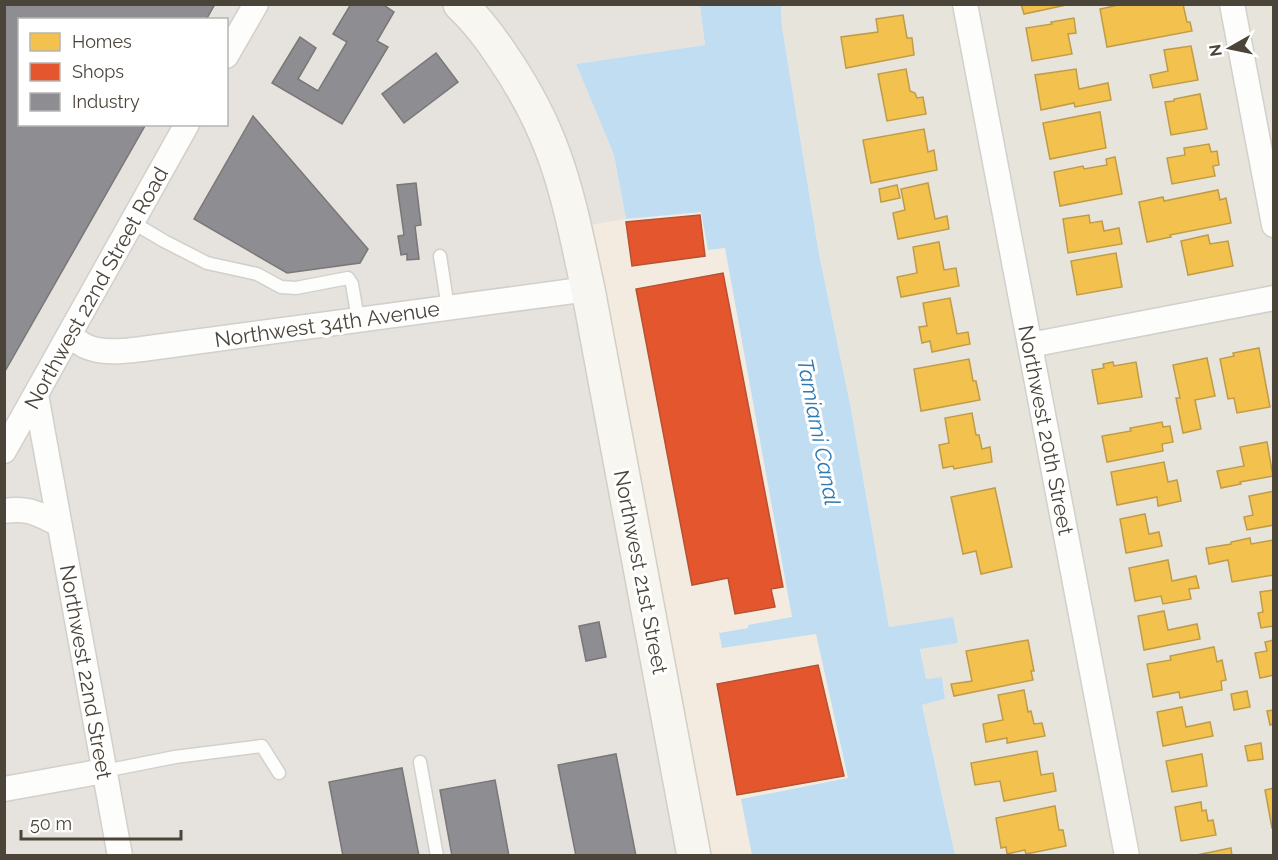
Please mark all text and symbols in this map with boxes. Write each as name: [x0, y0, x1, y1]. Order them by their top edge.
legend: [18, 18, 228, 126]
north arrow: [1200, 18, 1260, 78]
text: Homes: [72, 31, 132, 52]
text: N: [1205, 43, 1226, 58]
text: Shops: [72, 61, 124, 82]
text: Industry: [72, 91, 140, 112]
street label: Northwest 22nd Street Road: [19, 163, 173, 413]
street label: Northwest 34th Avenue: [213, 296, 441, 352]
street label: Northwest 20th Street: [1013, 323, 1079, 537]
water label: Tamiami Canal: [792, 356, 846, 508]
street label: Northwest 21st Street: [609, 468, 673, 676]
street label: Northwest 22nd Street: [55, 563, 117, 781]
scale bar: [21, 803, 182, 841]
text: 50 m: [30, 813, 72, 834]

